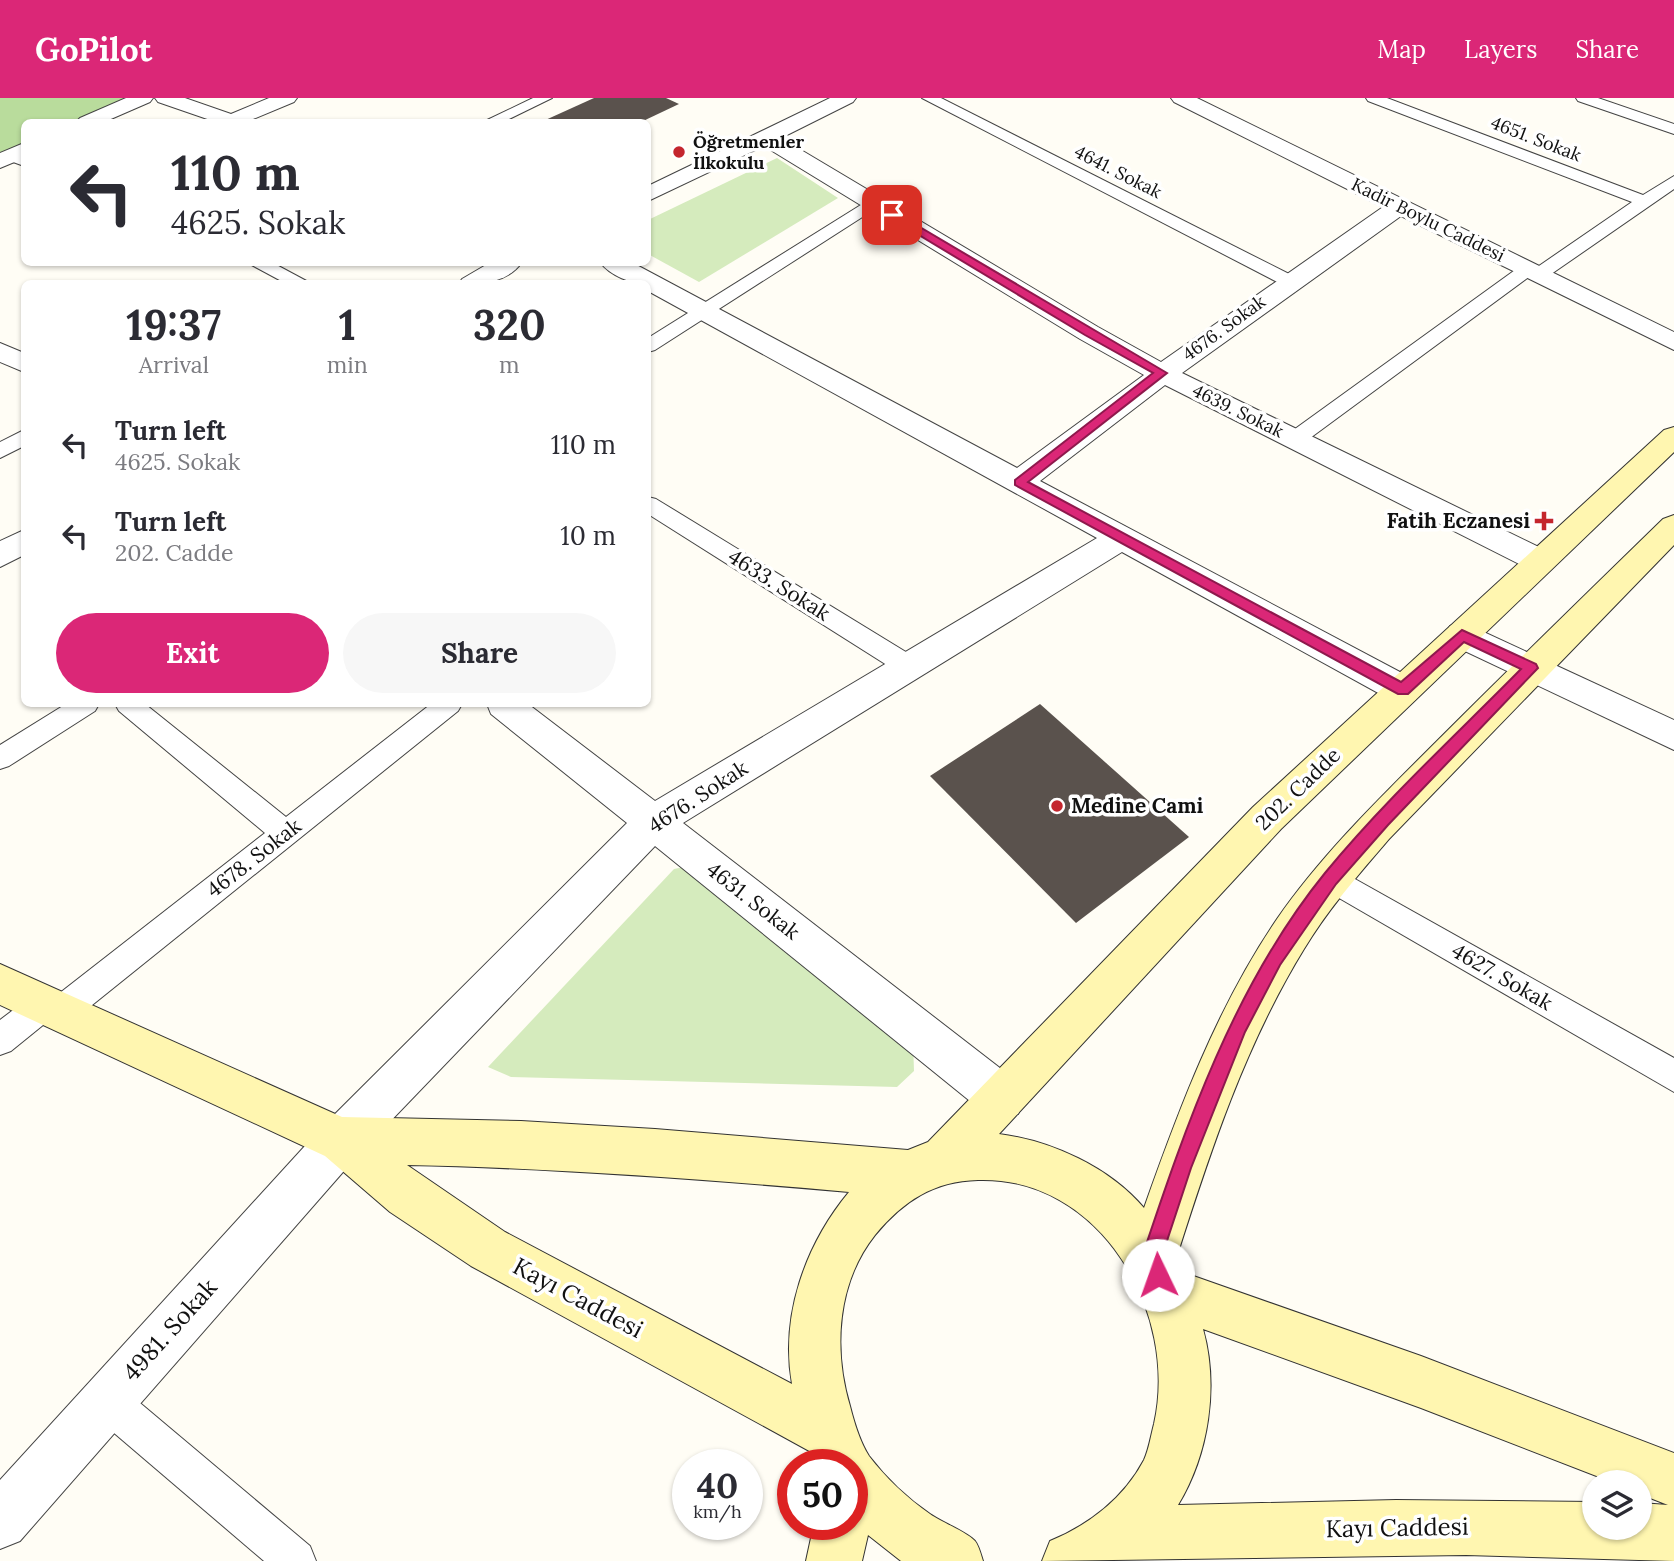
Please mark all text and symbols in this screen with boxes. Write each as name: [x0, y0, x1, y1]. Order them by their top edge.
text: GoPilot: [35, 28, 152, 70]
text: Map: [1377, 34, 1426, 65]
text: Layers: [1464, 34, 1537, 65]
text: Share: [1575, 34, 1639, 65]
street label: 4651. Sokak: [1488, 111, 1585, 166]
place label: Öğretmenler İlkokulu: [693, 130, 804, 174]
street label: 4641. Sokak: [1071, 140, 1166, 204]
text: 110 m: [171, 141, 300, 203]
marker: Öğretmenler İlkokulu: [671, 144, 687, 160]
icon: left: [56, 147, 147, 238]
street label: Kadir Boylu Caddesi: [1348, 172, 1509, 267]
pin: [862, 185, 922, 245]
icon: arrive: [873, 196, 911, 234]
text: 4625. Sokak: [171, 202, 346, 243]
street label: 4676. Sokak: [1178, 290, 1270, 365]
text: 19:37: [126, 298, 221, 352]
text: 1: [339, 298, 356, 352]
text: 320: [473, 298, 546, 352]
text: Arrival: [139, 350, 209, 379]
text: min: [327, 350, 368, 379]
text: m: [499, 350, 520, 379]
street label: 4639. Sokak: [1189, 379, 1288, 443]
text: Turn left: [115, 414, 226, 447]
icon: left: [56, 426, 94, 464]
text: 110 m: [551, 428, 616, 461]
text: 4625. Sokak: [115, 447, 240, 476]
text: Turn left: [115, 505, 226, 538]
place label: Fatih Eczanesi: [1386, 507, 1530, 534]
marker: Fatih Eczanesi: [1536, 513, 1552, 529]
icon: left: [56, 517, 94, 555]
text: 10 m: [560, 519, 616, 552]
text: 202. Cadde: [115, 538, 233, 567]
street label: 4633. Sokak: [723, 543, 836, 627]
button: Exit: [56, 613, 329, 693]
button: Share: [343, 613, 616, 693]
street label: 202. Cadde: [1249, 741, 1346, 836]
street label: 4676. Sokak: [643, 754, 753, 839]
place label: Medine Cami: [1071, 792, 1204, 819]
marker: Medine Cami: [1049, 798, 1065, 814]
street label: 4678. Sokak: [201, 812, 307, 903]
street label: 4631. Sokak: [701, 856, 806, 946]
street label: 4627. Sokak: [1447, 937, 1558, 1017]
position arrow: [1121, 1238, 1195, 1312]
street label: Kayı Caddesi: [508, 1250, 649, 1345]
street label: 4981. Sokak: [116, 1272, 224, 1387]
speed limit sign: 50: [777, 1449, 868, 1540]
text: 40: [697, 1463, 738, 1508]
map controls: [1582, 1470, 1652, 1540]
button: layers: [1582, 1470, 1652, 1540]
text: km/h: [693, 1500, 742, 1523]
street label: Kayı Caddesi: [1325, 1511, 1469, 1544]

